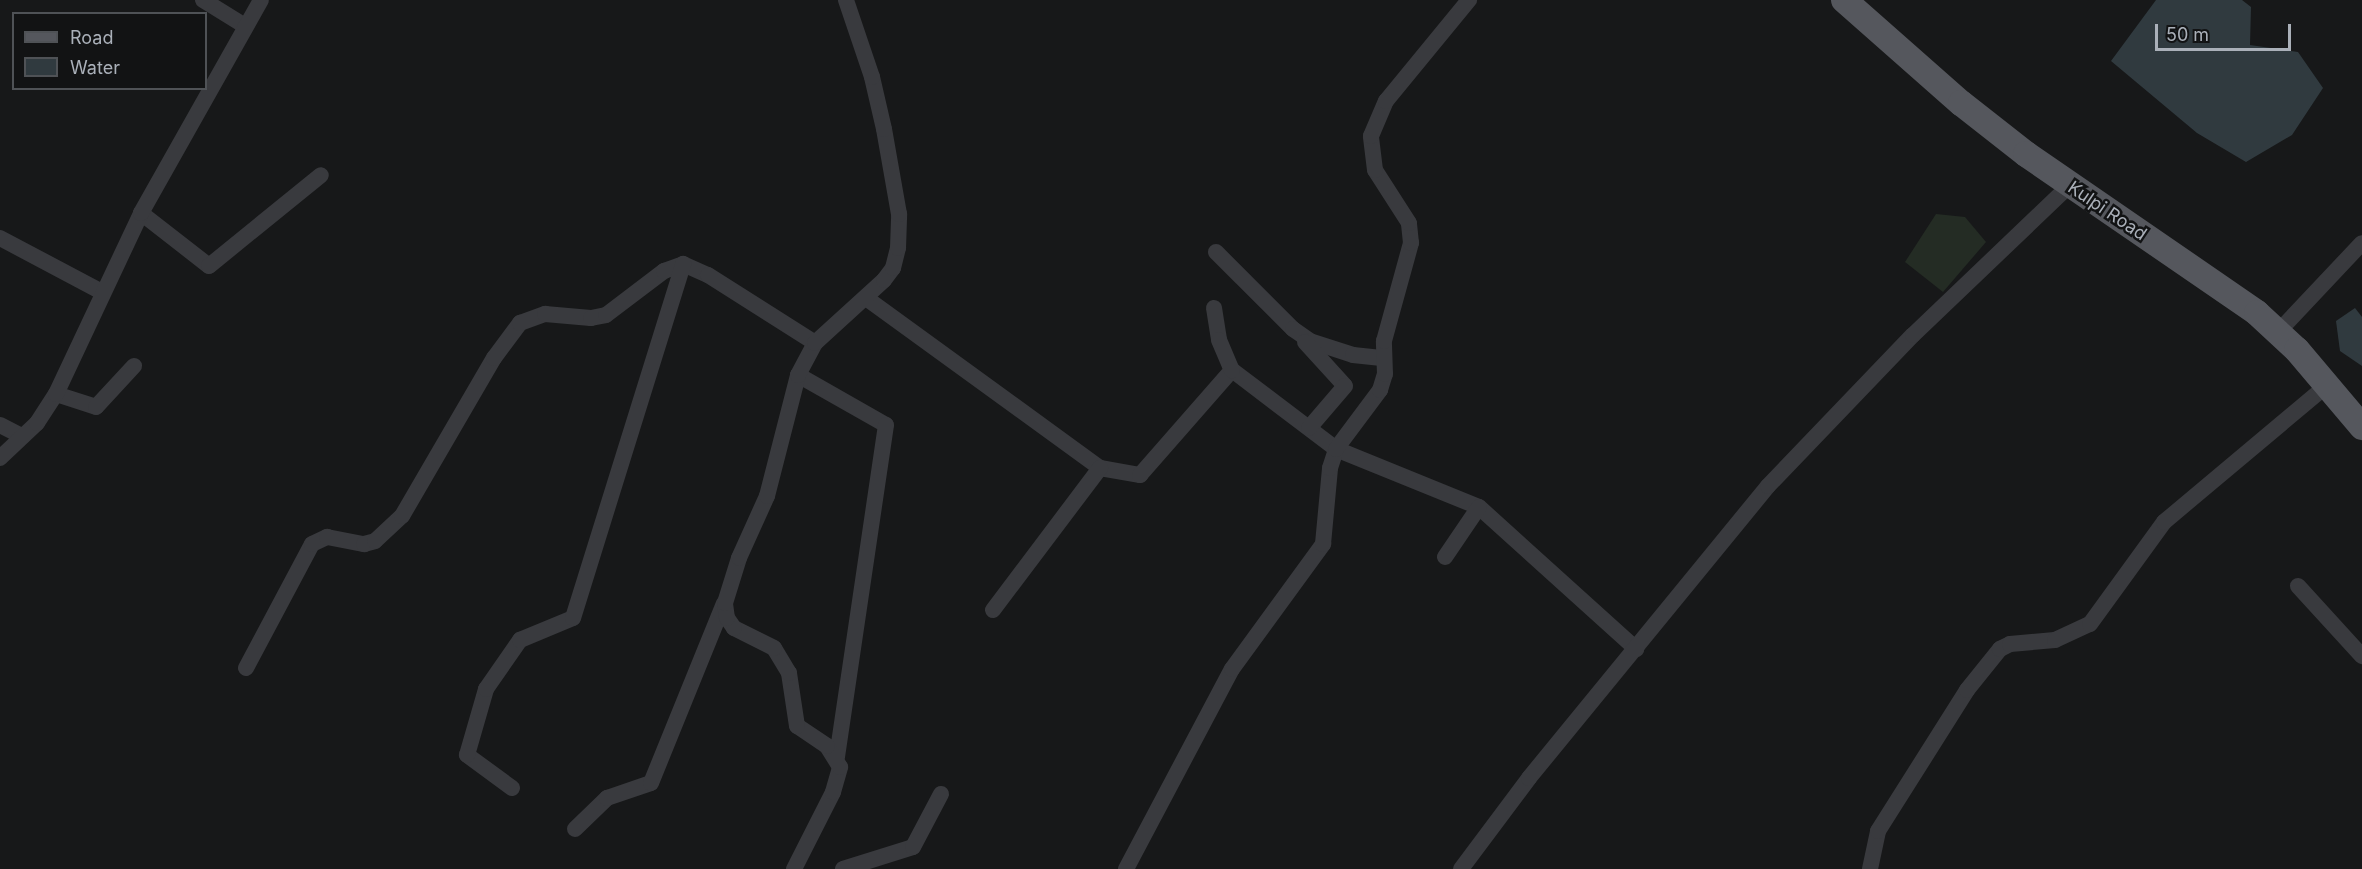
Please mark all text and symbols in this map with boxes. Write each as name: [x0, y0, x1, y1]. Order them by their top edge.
legend: [12, 12, 207, 90]
scale bar: [2158, 12, 2294, 50]
text: 50 m: [2166, 24, 2209, 45]
text: Road: [70, 27, 113, 48]
text: Water: [70, 57, 120, 78]
street label: Kulpi Road: [2064, 177, 2150, 245]

